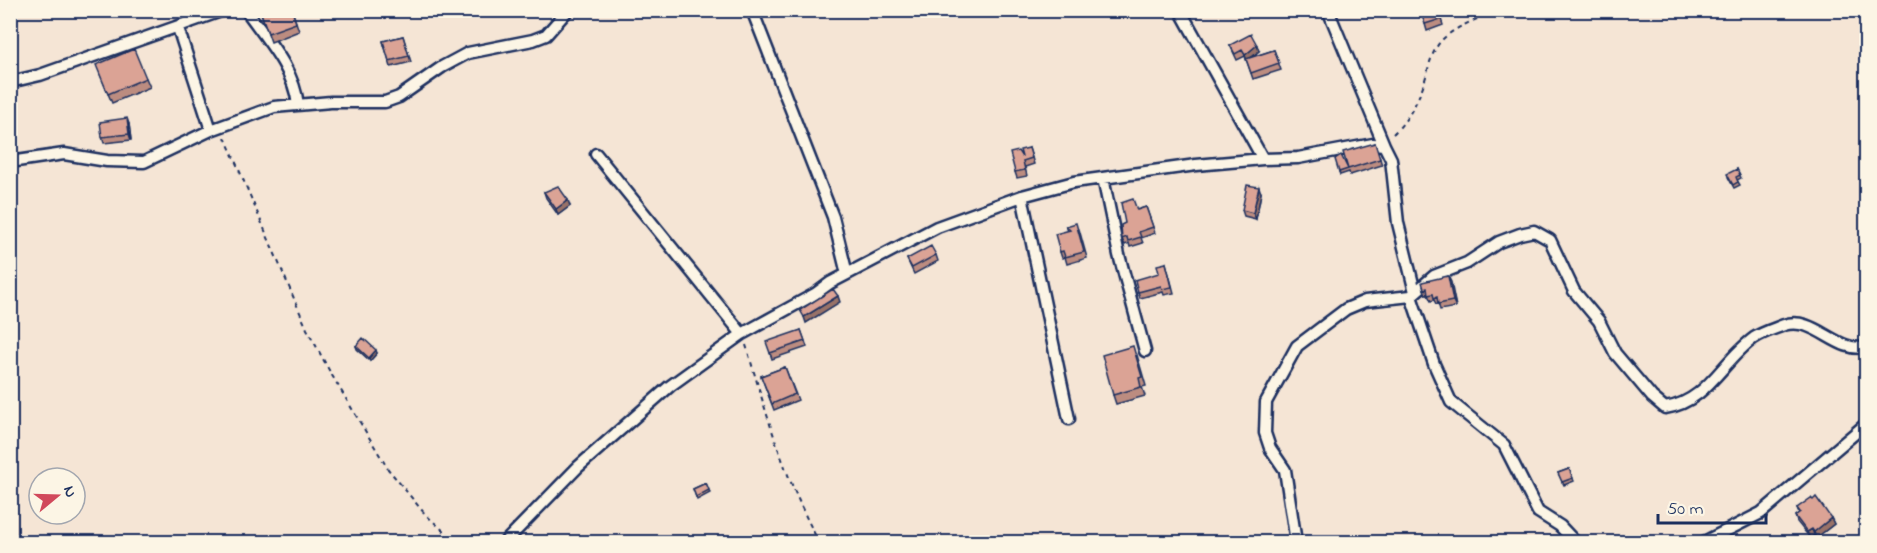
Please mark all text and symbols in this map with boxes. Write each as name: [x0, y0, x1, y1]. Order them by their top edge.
north arrow: [27, 466, 87, 526]
text: N: [56, 483, 82, 501]
scale bar: [1658, 487, 1766, 525]
text: 50 m: [1667, 497, 1704, 523]

